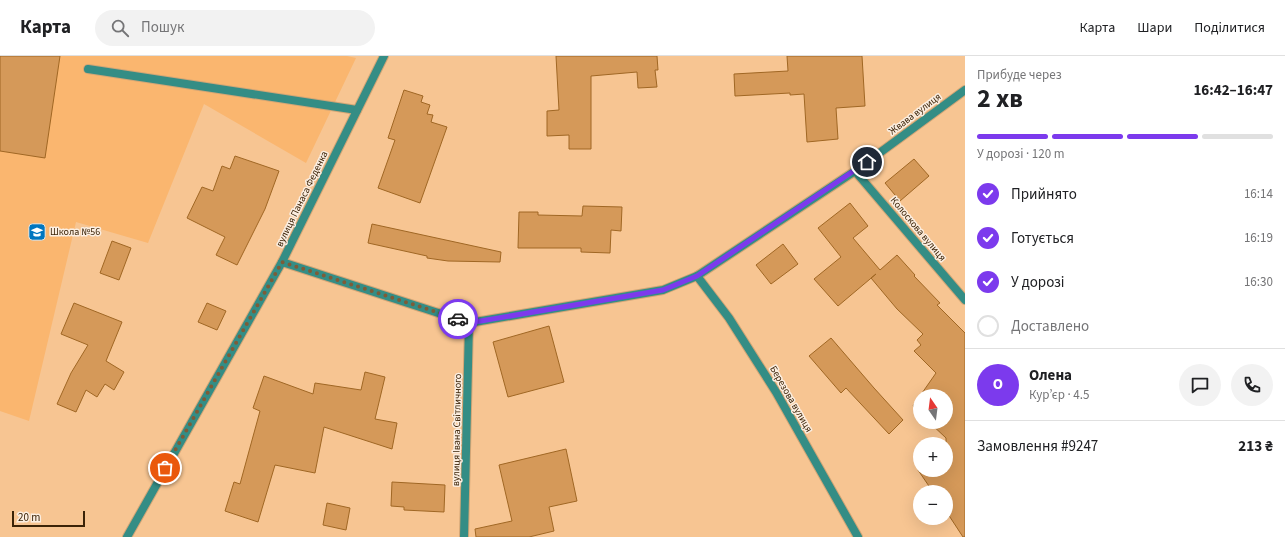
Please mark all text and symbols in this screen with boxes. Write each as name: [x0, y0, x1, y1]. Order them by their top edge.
search box: [95, 10, 375, 46]
text: Карта: [20, 14, 71, 41]
icon: search: [109, 17, 131, 39]
text: Пошук: [141, 17, 185, 38]
text: Карта: [1079, 18, 1115, 38]
text: Шари: [1137, 18, 1172, 38]
text: Поділитися: [1194, 18, 1265, 38]
text: Прибуде через: [977, 66, 1062, 84]
text: 2 хв: [977, 80, 1023, 117]
text: 16:42–16:47: [1193, 80, 1273, 101]
street label: Жвава вулиця: [886, 90, 944, 138]
pin: [850, 145, 884, 179]
text: У дорозі · 120 m: [977, 145, 1065, 163]
street label: вулиця Панаса Феденка: [273, 149, 331, 249]
icon: home: [856, 151, 878, 173]
icon: check: [977, 183, 999, 205]
text: Прийнято: [1011, 184, 1077, 205]
text: 16:14: [1244, 185, 1273, 203]
street label: Колоскова вулиця: [887, 194, 949, 264]
school or university icon: Школа №56: [27, 222, 47, 242]
place label: Школа №56: [50, 225, 100, 239]
icon: check: [977, 227, 999, 249]
text: Готується: [1011, 228, 1074, 249]
text: 16:19: [1244, 229, 1273, 247]
icon: check: [977, 271, 999, 293]
text: У дорозі: [1011, 272, 1065, 293]
text: 16:30: [1244, 273, 1273, 291]
courier: [438, 299, 478, 339]
icon: car: [447, 308, 469, 330]
text: Доставлено: [1011, 316, 1089, 337]
street label: Березова вулиця: [766, 363, 816, 435]
button: chat: [1179, 364, 1221, 406]
button: phone: [1231, 364, 1273, 406]
text: Олена: [1029, 365, 1072, 386]
street label: вулиця Івана Світличного: [449, 374, 465, 486]
text: О: [993, 374, 1003, 395]
text: Кур’єр · 4.5: [1029, 386, 1089, 404]
north arrow: [913, 389, 953, 429]
map controls: [913, 389, 953, 525]
text: Замовлення #9247: [977, 436, 1098, 457]
text: 213 ₴: [1238, 436, 1273, 457]
button: +: [913, 437, 953, 477]
pin: [148, 451, 182, 485]
icon: bag: [154, 457, 176, 479]
button: −: [913, 485, 953, 525]
scale bar: [12, 509, 85, 528]
text: 20 m: [18, 510, 40, 525]

